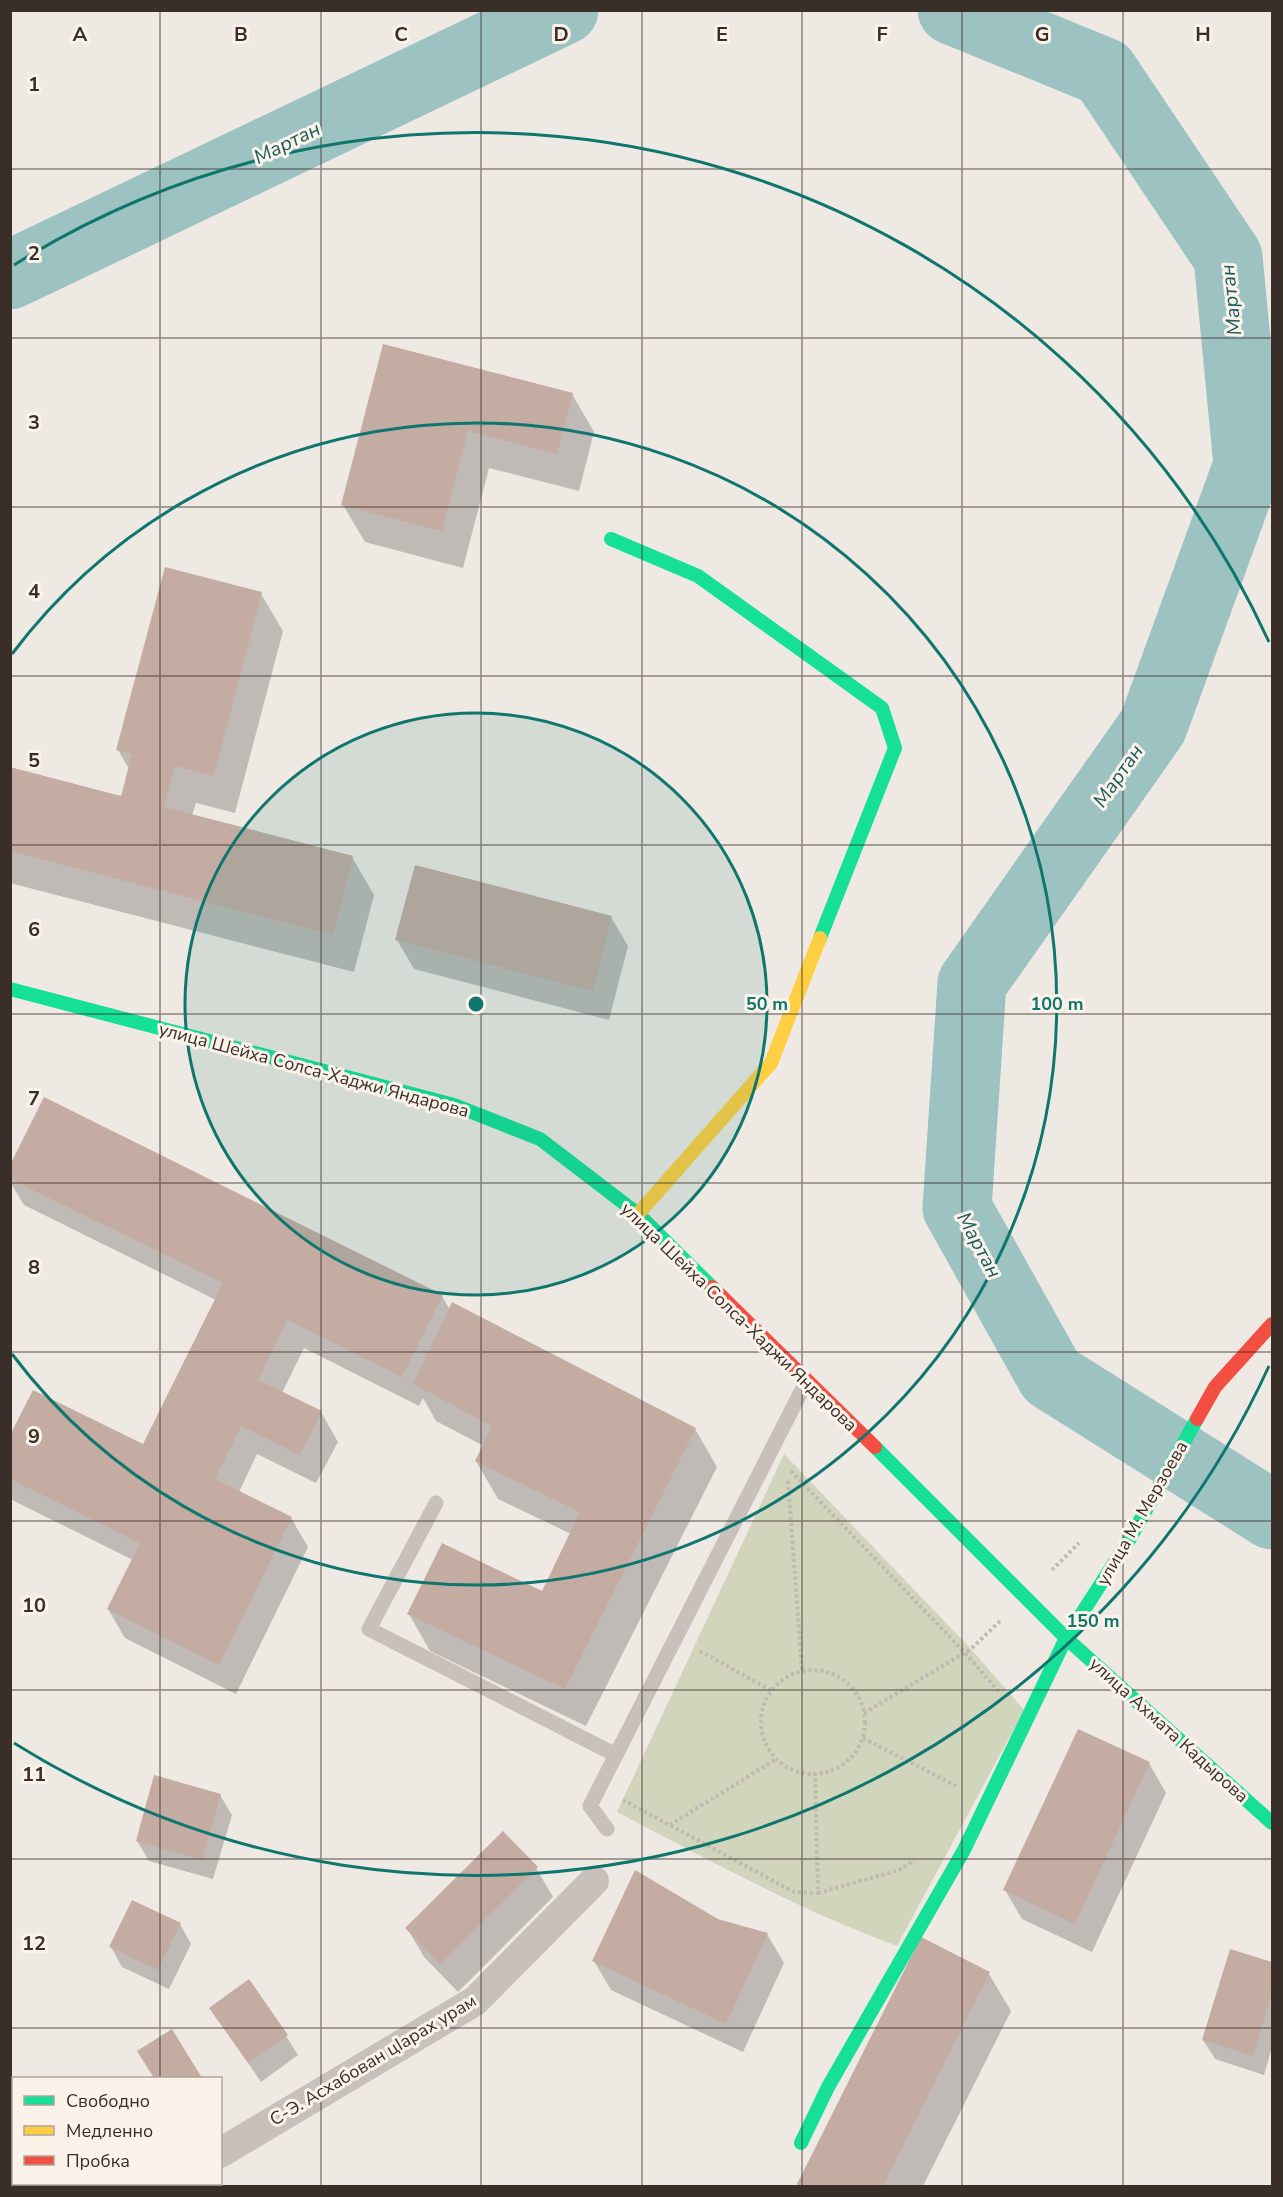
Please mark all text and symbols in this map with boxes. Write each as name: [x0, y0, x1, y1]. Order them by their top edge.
text: A: [73, 21, 88, 48]
text: B: [234, 21, 248, 48]
text: C: [394, 21, 408, 48]
text: D: [553, 21, 569, 48]
text: E: [716, 21, 728, 48]
text: F: [876, 21, 888, 48]
text: G: [1035, 21, 1049, 48]
text: H: [1195, 21, 1211, 48]
text: 1: [28, 71, 40, 98]
water label: Мартан: [249, 115, 325, 171]
text: 2: [28, 240, 40, 267]
water label: Мартан: [1214, 263, 1248, 337]
text: 3: [28, 409, 40, 436]
text: 4: [28, 578, 40, 605]
water label: Мартан: [1087, 739, 1149, 813]
text: 5: [28, 747, 40, 774]
text: 6: [28, 916, 40, 943]
text: 50 m: [746, 992, 788, 1016]
text: 100 m: [1030, 992, 1084, 1016]
centre of rings: [466, 994, 486, 1014]
street label: улица Шейха Солса-Хаджи Яндарова: [156, 1017, 472, 1123]
text: 7: [28, 1085, 40, 1112]
street label: улица Шейха Солса-Хаджи Яндарова: [615, 1197, 863, 1437]
water label: Мартан: [950, 1207, 1008, 1283]
text: 8: [28, 1254, 40, 1281]
text: 9: [28, 1423, 40, 1450]
street label: улица М. Мерзоева: [1091, 1436, 1193, 1590]
text: 10: [22, 1592, 46, 1619]
text: 150 m: [1066, 1609, 1120, 1633]
street label: улица Ахмата Кадырова: [1084, 1652, 1254, 1808]
text: 11: [22, 1761, 46, 1788]
text: 12: [22, 1930, 46, 1957]
street label: С-Э. Асхабован цIарах урам: [265, 1989, 481, 2131]
legend: [12, 2077, 222, 2185]
text: Свободно: [66, 2089, 150, 2113]
text: Медленно: [66, 2119, 153, 2143]
text: Пробка: [66, 2149, 130, 2173]

